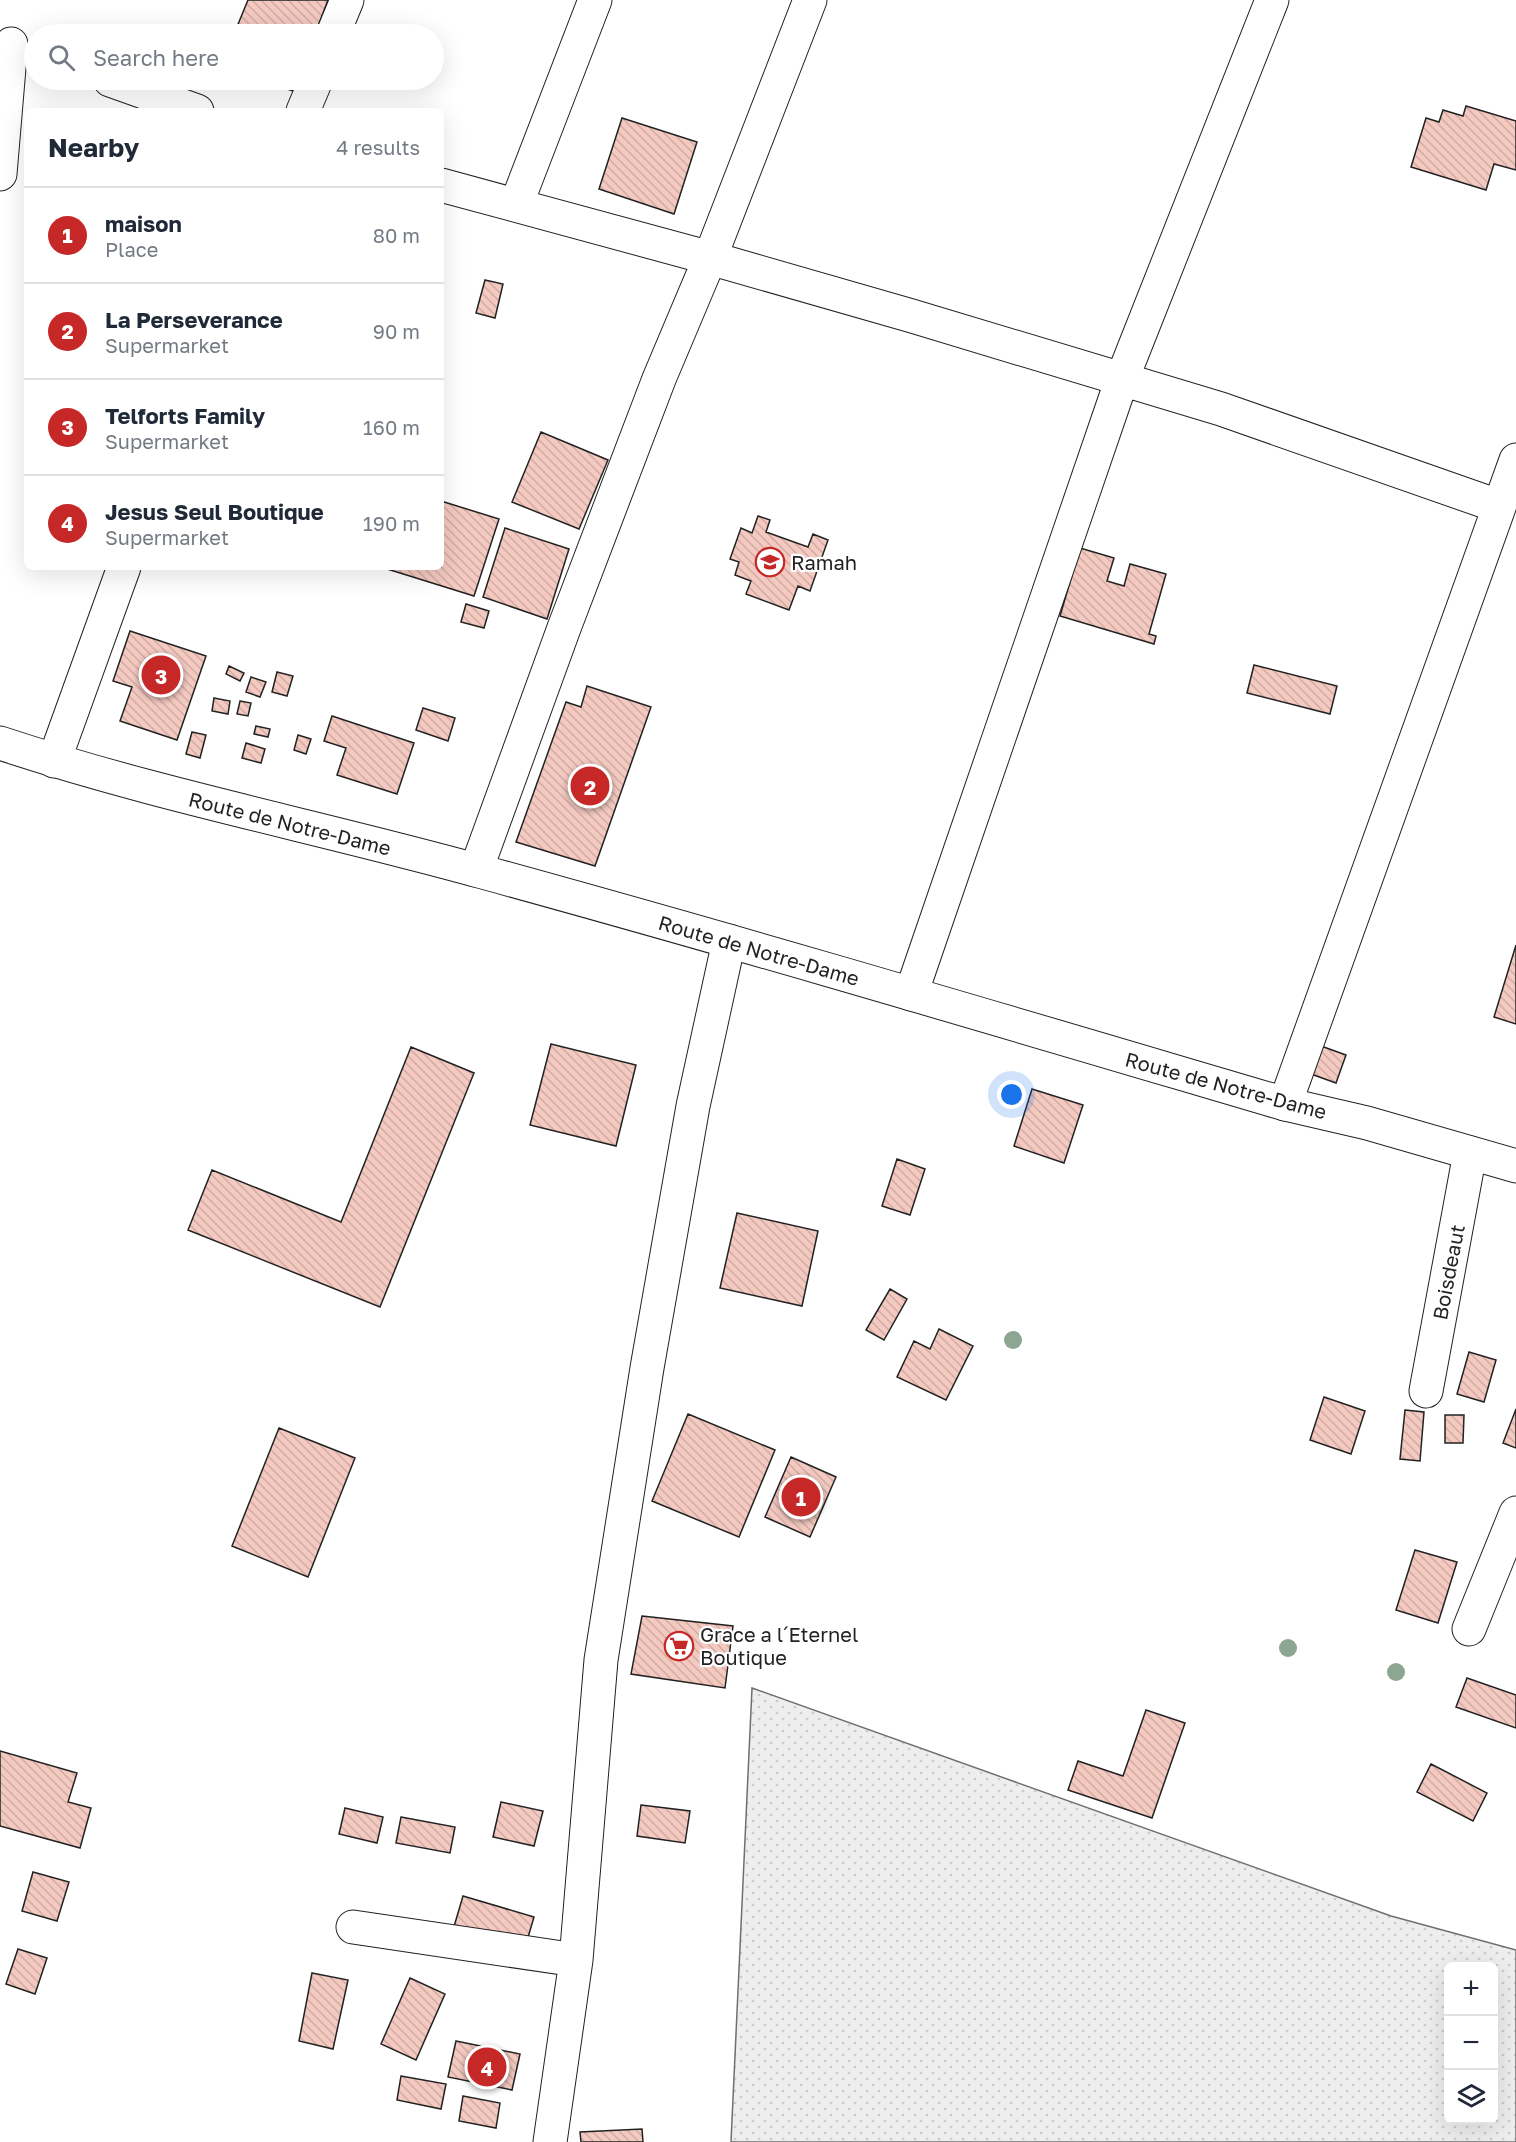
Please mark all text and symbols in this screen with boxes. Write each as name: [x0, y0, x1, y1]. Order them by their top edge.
search box: [24, 24, 444, 90]
icon: search: [45, 41, 78, 74]
text: Search here: [93, 44, 219, 71]
text: Nearby: [48, 132, 139, 163]
text: 4 results: [336, 135, 420, 159]
text: maison: [105, 210, 182, 237]
text: 1: [62, 223, 73, 247]
text: 80 m: [373, 223, 420, 247]
text: Place: [105, 237, 158, 261]
text: La Perseverance: [105, 306, 283, 333]
text: 2: [61, 319, 74, 343]
text: 90 m: [373, 319, 420, 343]
text: Supermarket: [105, 333, 229, 357]
text: Telforts Family: [105, 402, 265, 429]
text: 3: [61, 415, 74, 439]
text: 160 m: [363, 415, 420, 439]
text: Supermarket: [105, 429, 229, 453]
text: Jesus Seul Boutique: [105, 498, 324, 525]
text: 4: [61, 511, 74, 535]
text: 190 m: [363, 511, 420, 535]
text: Supermarket: [105, 525, 229, 549]
school or university icon: Ramah: [754, 546, 786, 578]
place label: Ramah: [791, 550, 857, 574]
pin: 3: [142, 652, 180, 698]
pin: 2: [570, 764, 610, 808]
street label: Route de Notre-Dame: [186, 786, 394, 860]
street label: Route de Notre-Dame: [656, 910, 862, 990]
street label: Route de Notre-Dame: [1123, 1047, 1329, 1123]
your location: [997, 1080, 1026, 1109]
street label: Boisdeaut: [1427, 1222, 1469, 1322]
pin: 1: [782, 1474, 820, 1520]
place label: Grace a l´Eternel Boutique: [700, 1622, 858, 1669]
supermarket icon: Grace a l´Eternel Boutique: [663, 1630, 695, 1662]
map controls: [1444, 1962, 1498, 2124]
button: +: [1444, 1962, 1498, 2016]
button: −: [1444, 2016, 1498, 2070]
pin: 4: [468, 2044, 506, 2090]
button: layers: [1444, 2070, 1498, 2124]

